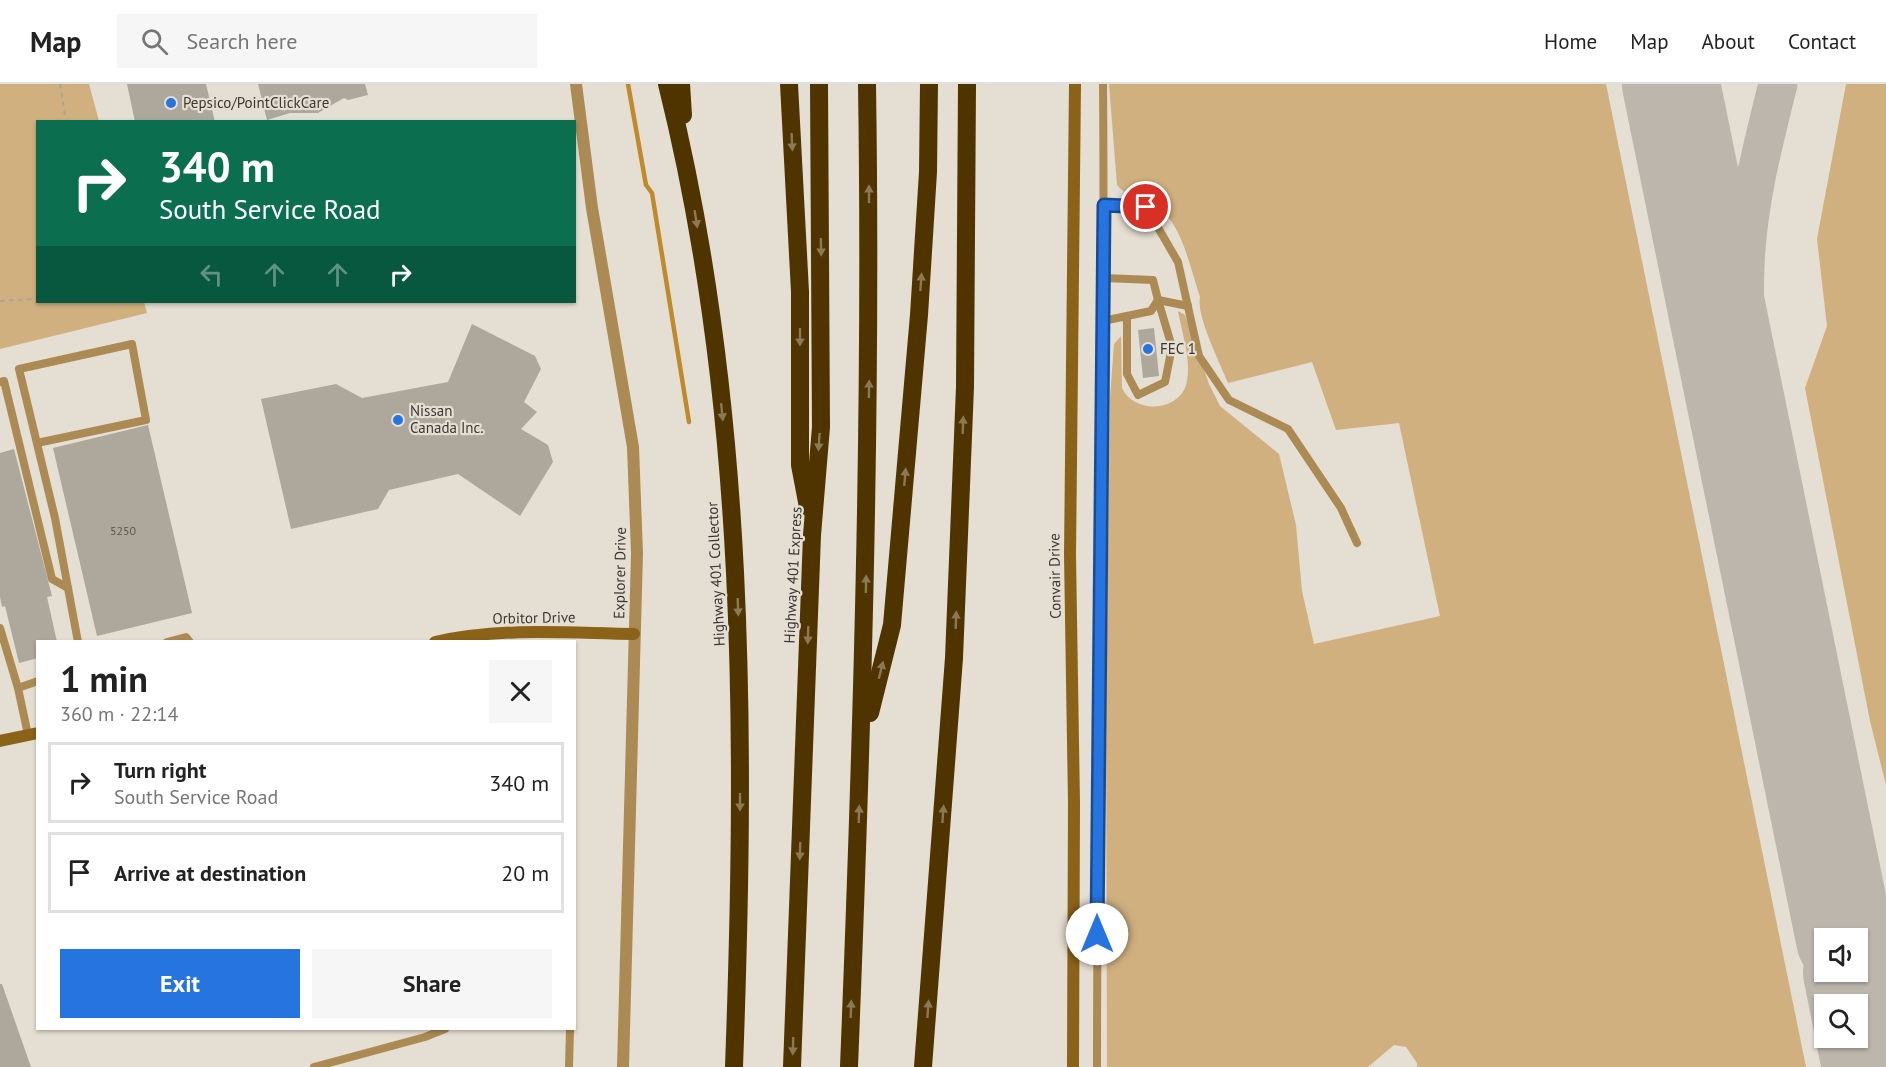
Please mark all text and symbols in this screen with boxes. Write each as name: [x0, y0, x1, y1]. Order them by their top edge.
search box: [117, 14, 537, 68]
text: Map: [30, 23, 81, 60]
icon: search: [138, 25, 171, 58]
text: Search here: [186, 27, 297, 55]
text: Home: [1544, 28, 1597, 55]
text: Map: [1630, 28, 1669, 55]
text: About: [1702, 28, 1755, 55]
text: Contact: [1788, 28, 1856, 55]
place label: Pepsico/PointClickCare: [183, 93, 329, 112]
marker: Pepsico/PointClickCare: [164, 96, 178, 110]
one-way arrow: [788, 133, 797, 152]
text: 340 m: [159, 139, 275, 194]
icon: right: [60, 144, 138, 222]
pin: [1120, 181, 1171, 232]
one-way arrow: [864, 184, 874, 203]
icon: arrive: [1129, 190, 1162, 223]
text: South Service Road: [159, 192, 381, 226]
one-way arrow: [691, 210, 700, 229]
one-way arrow: [816, 238, 826, 257]
icon: left: [195, 258, 228, 291]
icon: ahead: [258, 258, 291, 291]
icon: ahead: [321, 258, 354, 291]
icon: right: [384, 258, 417, 291]
one-way arrow: [916, 273, 926, 292]
one-way arrow: [795, 328, 805, 347]
place label: FEC 1: [1160, 339, 1196, 358]
marker: FEC 1: [1141, 342, 1155, 356]
one-way arrow: [864, 379, 874, 398]
place label: Nissan Canada Inc.: [410, 401, 483, 437]
one-way arrow: [718, 403, 727, 422]
marker: Nissan Canada Inc.: [391, 413, 405, 427]
one-way arrow: [959, 415, 968, 434]
one-way arrow: [815, 433, 824, 452]
one-way arrow: [900, 467, 910, 486]
street label: Highway 401 Collector: [702, 501, 729, 647]
street label: Highway 401 Express: [779, 506, 806, 644]
house number: 5250: [110, 523, 137, 538]
street label: Explorer Drive: [609, 527, 630, 619]
street label: Convair Drive: [1044, 533, 1065, 619]
one-way arrow: [861, 574, 871, 593]
one-way arrow: [733, 597, 742, 616]
street label: Orbitor Drive: [492, 607, 576, 628]
one-way arrow: [951, 610, 961, 629]
one-way arrow: [804, 626, 813, 645]
text: 1 min: [60, 655, 148, 702]
button: close: [489, 660, 552, 723]
one-way arrow: [876, 661, 886, 679]
text: 360 m · 22:14: [60, 701, 178, 727]
text: Turn right: [114, 756, 206, 784]
icon: right: [63, 766, 96, 799]
text: 340 m: [489, 769, 549, 797]
text: South Service Road: [114, 784, 278, 810]
one-way arrow: [735, 792, 745, 811]
one-way arrow: [855, 804, 864, 823]
one-way arrow: [938, 805, 947, 824]
one-way arrow: [796, 841, 805, 860]
icon: arrive: [63, 856, 96, 889]
text: Arrive at destination: [114, 859, 306, 887]
text: 20 m: [501, 859, 549, 887]
position arrow: [1065, 902, 1129, 966]
map controls: [1814, 928, 1868, 1048]
button: sound: [1814, 928, 1868, 982]
button: Exit: [60, 949, 300, 1018]
button: Share: [312, 949, 552, 1018]
button: search: [1814, 994, 1868, 1048]
one-way arrow: [847, 999, 856, 1018]
one-way arrow: [923, 999, 933, 1018]
one-way arrow: [788, 1036, 798, 1055]

